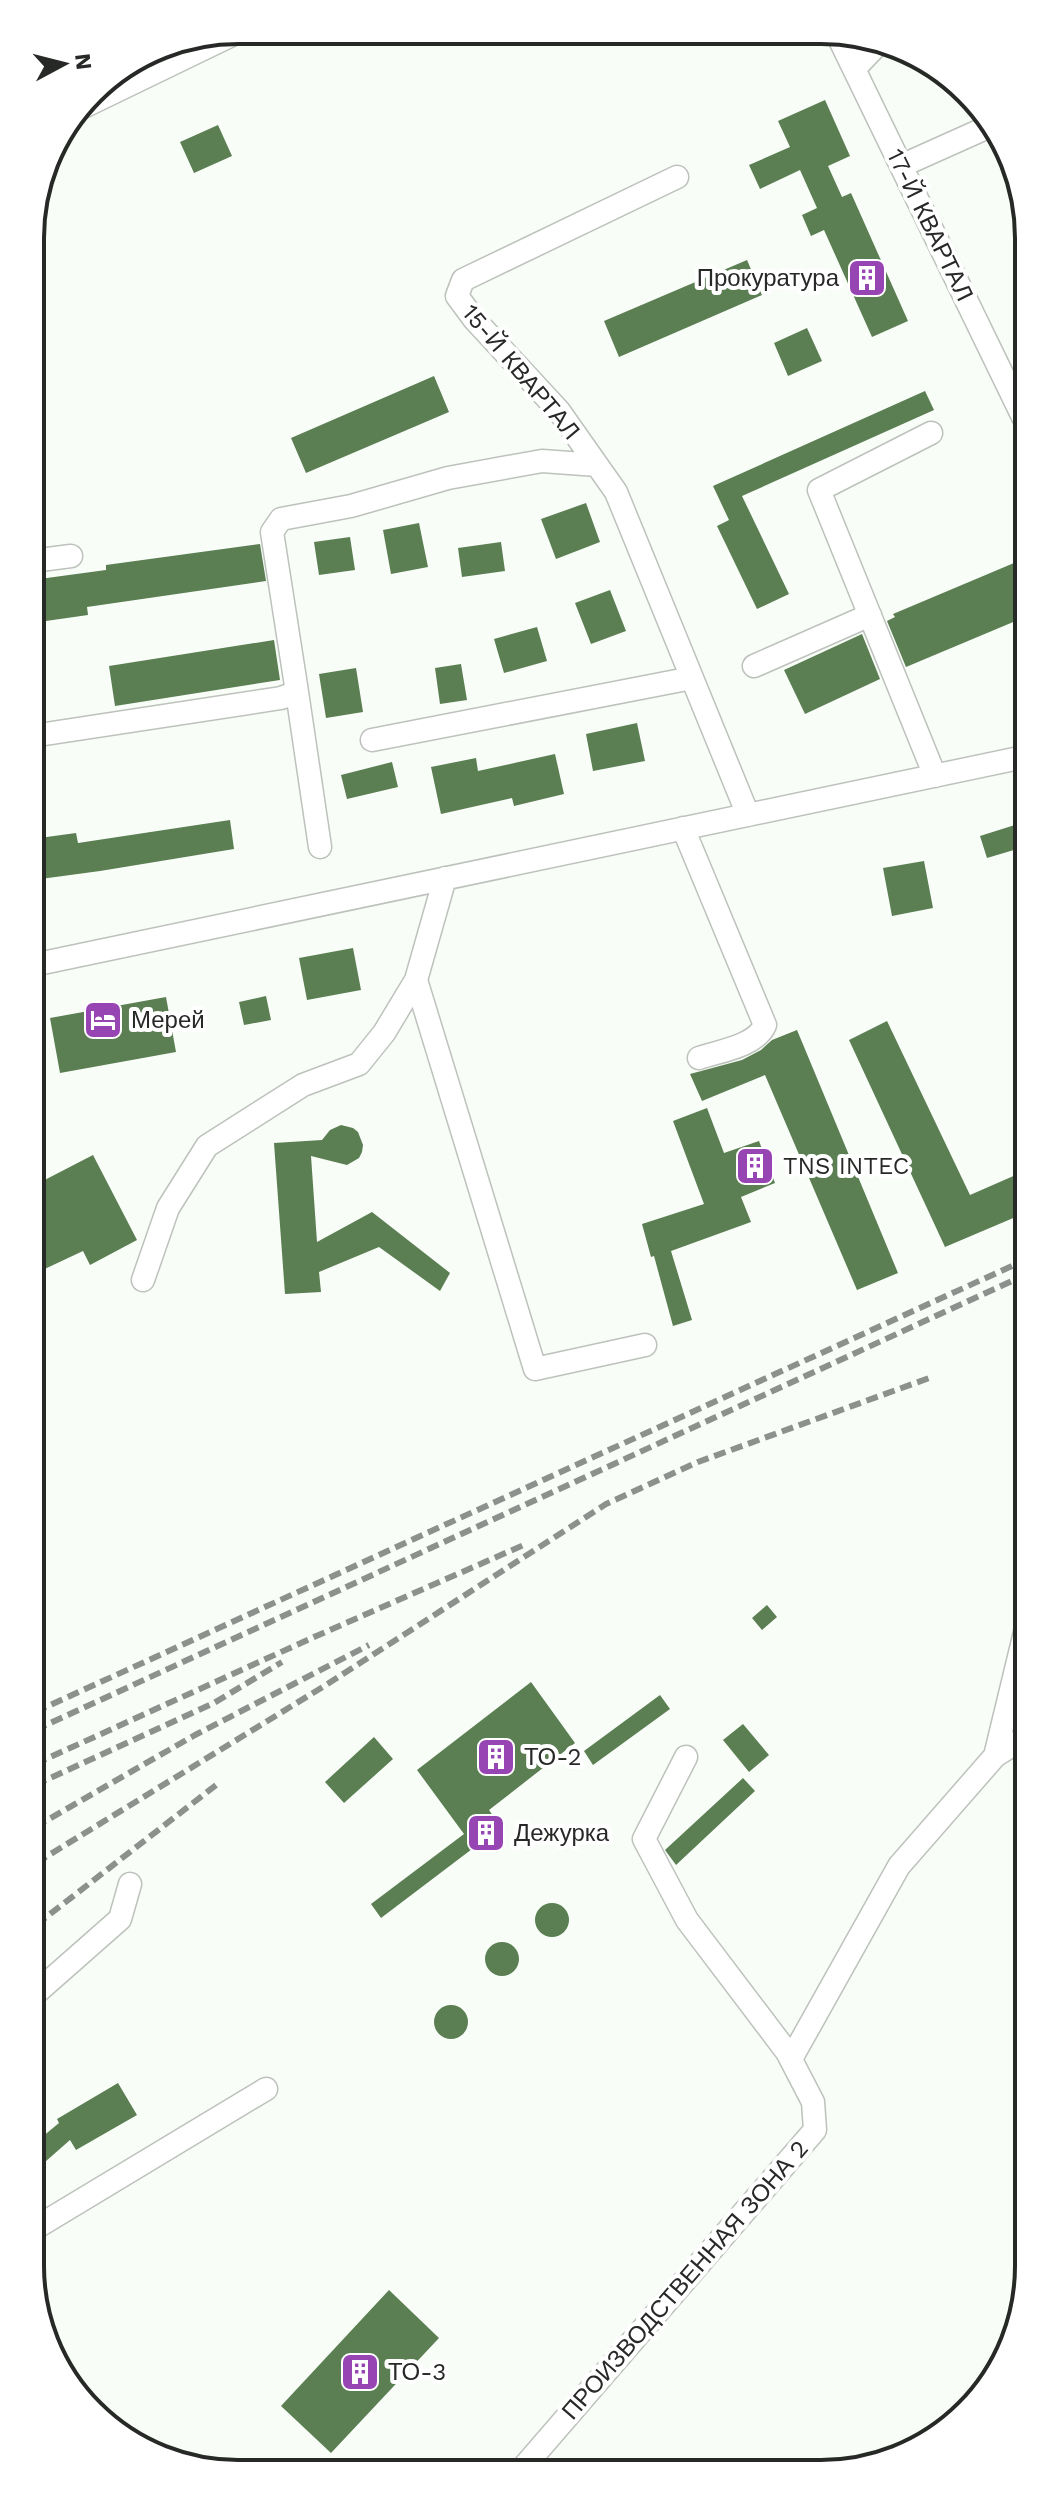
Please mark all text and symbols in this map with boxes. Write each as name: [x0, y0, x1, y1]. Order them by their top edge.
north arrow: [24, 24, 104, 104]
text: N: [70, 52, 97, 71]
street label: 17-Й КВАРТАЛ: [881, 144, 979, 306]
building icon: Прокуратура: [846, 257, 888, 299]
place label: Прокуратура: [697, 264, 840, 292]
street label: 15-Й КВАРТАЛ: [457, 299, 585, 445]
hotel icon: Мерей: [82, 999, 124, 1041]
place label: Мерей: [131, 1006, 205, 1034]
building icon: TNS INTEC: [734, 1145, 776, 1187]
place label: TNS INTEC: [783, 1152, 909, 1180]
building icon: ТО-2: [475, 1736, 517, 1778]
place label: ТО-2: [524, 1743, 582, 1771]
building icon: Дежурка: [465, 1812, 507, 1854]
place label: Дежурка: [514, 1819, 610, 1847]
street label: ПРОИЗВОДСТВЕННАЯ ЗОНА 2: [556, 2135, 814, 2425]
building icon: ТО-3: [339, 2351, 381, 2393]
place label: ТО-3: [388, 2358, 446, 2386]

